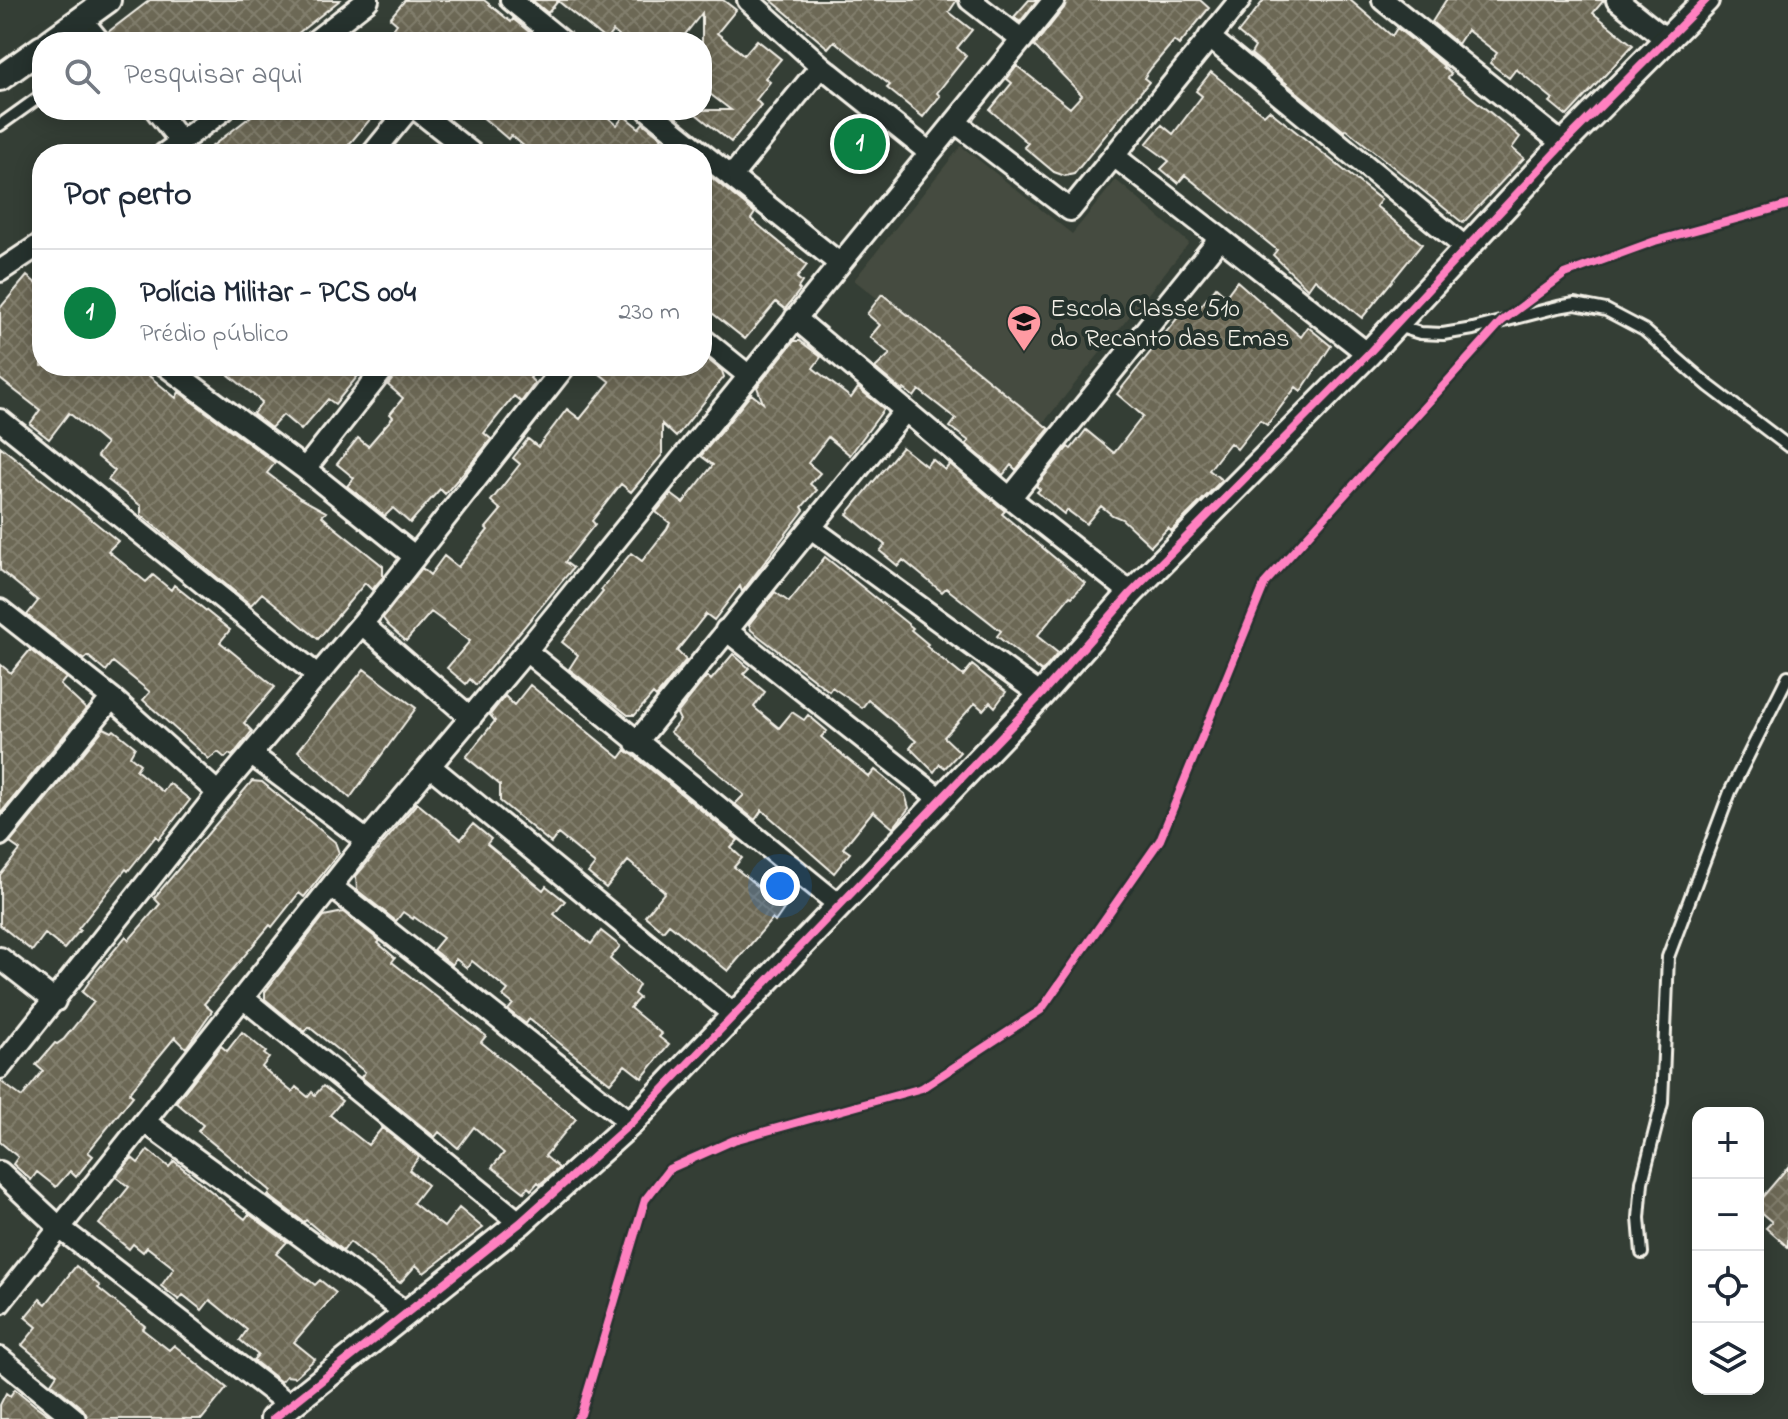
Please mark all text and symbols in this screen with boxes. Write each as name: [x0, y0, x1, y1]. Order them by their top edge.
search box: [32, 32, 712, 120]
icon: search: [60, 54, 104, 98]
text: Pesquisar aqui: [124, 54, 303, 98]
pin: 1: [834, 114, 886, 174]
text: Por perto: [64, 171, 192, 221]
text: Polícia Militar - PCS 004: [140, 272, 416, 316]
place label: Escola Classe 510 do Recanto das Emas: [1050, 291, 1289, 359]
text: 1: [86, 294, 94, 332]
text: 230 m: [618, 294, 680, 332]
school or university icon: Escola Classe 510 do Recanto das Emas: [1005, 303, 1043, 353]
text: Prédio público: [140, 316, 289, 354]
your location: [760, 866, 800, 906]
map controls: [1692, 1107, 1764, 1395]
button: +: [1692, 1107, 1764, 1179]
button: −: [1692, 1179, 1764, 1251]
button: locate: [1692, 1251, 1764, 1323]
button: layers: [1692, 1323, 1764, 1395]

